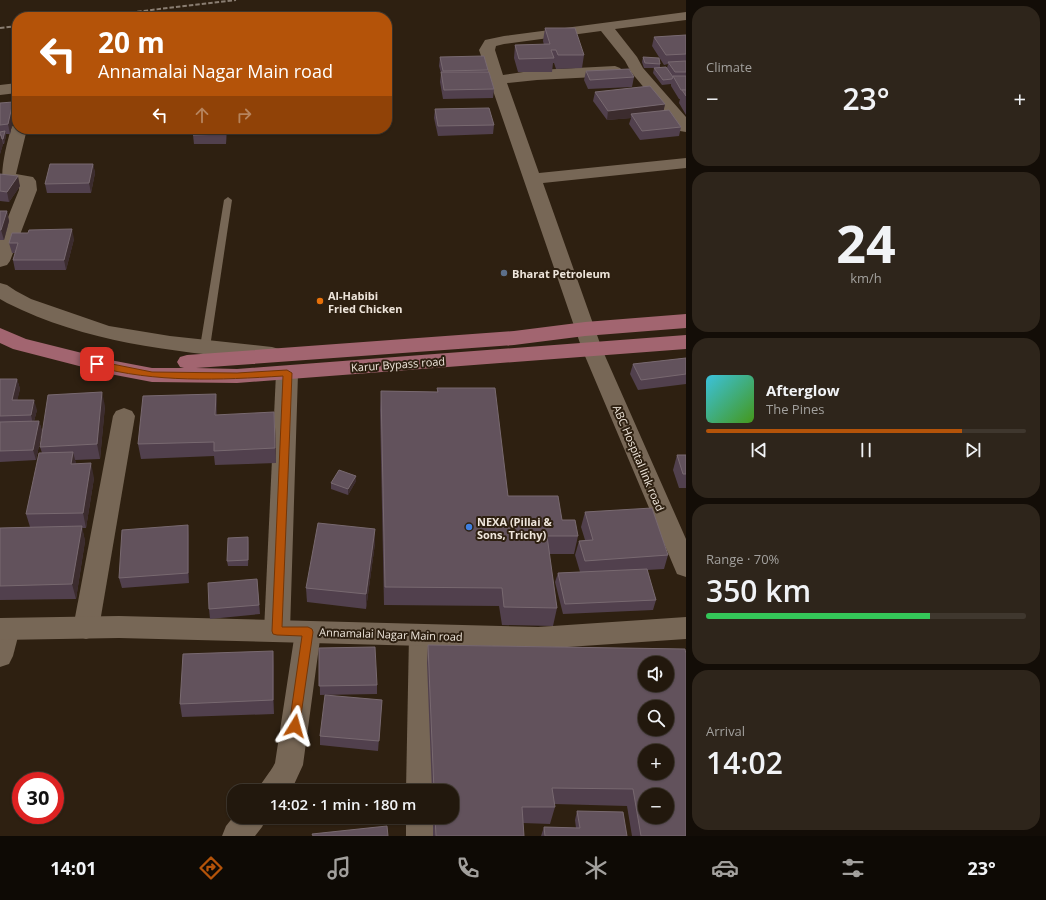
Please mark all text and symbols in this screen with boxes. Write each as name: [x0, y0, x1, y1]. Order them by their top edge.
text: 20 m: [98, 23, 165, 61]
icon: left: [32, 28, 84, 80]
text: Climate: [706, 58, 752, 76]
text: Annamalai Nagar Main road: [98, 59, 333, 83]
text: 23°: [842, 78, 890, 119]
text: −: [706, 83, 719, 113]
text: +: [1013, 83, 1026, 113]
icon: left: [149, 104, 171, 126]
icon: ahead: [191, 104, 213, 126]
icon: right: [233, 104, 255, 126]
text: 24: [836, 207, 896, 278]
place label: Bharat Petroleum: [512, 266, 610, 281]
marker: Bharat Petroleum: [499, 268, 509, 278]
text: km/h: [850, 269, 882, 287]
place label: Al-Habibi Fried Chicken: [328, 288, 403, 316]
marker: Al-Habibi Fried Chicken: [315, 296, 325, 306]
pin: [80, 347, 114, 381]
icon: arrive: [86, 353, 108, 375]
street label: Karur Bypass road: [350, 353, 446, 375]
text: Afterglow: [766, 380, 840, 400]
text: The Pines: [766, 400, 824, 418]
street label: ABC Hospital link road: [610, 403, 668, 513]
icon: previous: [748, 439, 770, 461]
icon: pause: [855, 439, 877, 461]
icon: next: [962, 439, 984, 461]
place label: NEXA (Pillai & Sons, Trichy): [477, 514, 552, 542]
marker: NEXA (Pillai & Sons, Trichy): [464, 522, 474, 532]
text: Range · 70%: [706, 550, 779, 568]
text: 350 km: [706, 570, 811, 611]
street label: Annamalai Nagar Main road: [319, 624, 463, 644]
map controls: [638, 656, 674, 824]
button: sound: [638, 656, 674, 692]
button: search: [638, 700, 674, 736]
position arrow: [274, 705, 316, 747]
text: Arrival: [706, 722, 745, 740]
text: 14:02: [706, 742, 783, 783]
button: +: [638, 744, 674, 780]
speed limit sign: 30: [12, 772, 64, 824]
button: −: [638, 788, 674, 824]
text: 14:02 · 1 min · 180 m: [270, 794, 416, 814]
icon: directions: [197, 854, 225, 882]
icon: music: [325, 854, 353, 882]
icon: phone: [454, 854, 482, 882]
icon: climate: [582, 854, 610, 882]
icon: car: [711, 854, 739, 882]
icon: filters: [839, 854, 867, 882]
text: 14:01: [50, 856, 97, 880]
text: 23°: [967, 856, 996, 880]

